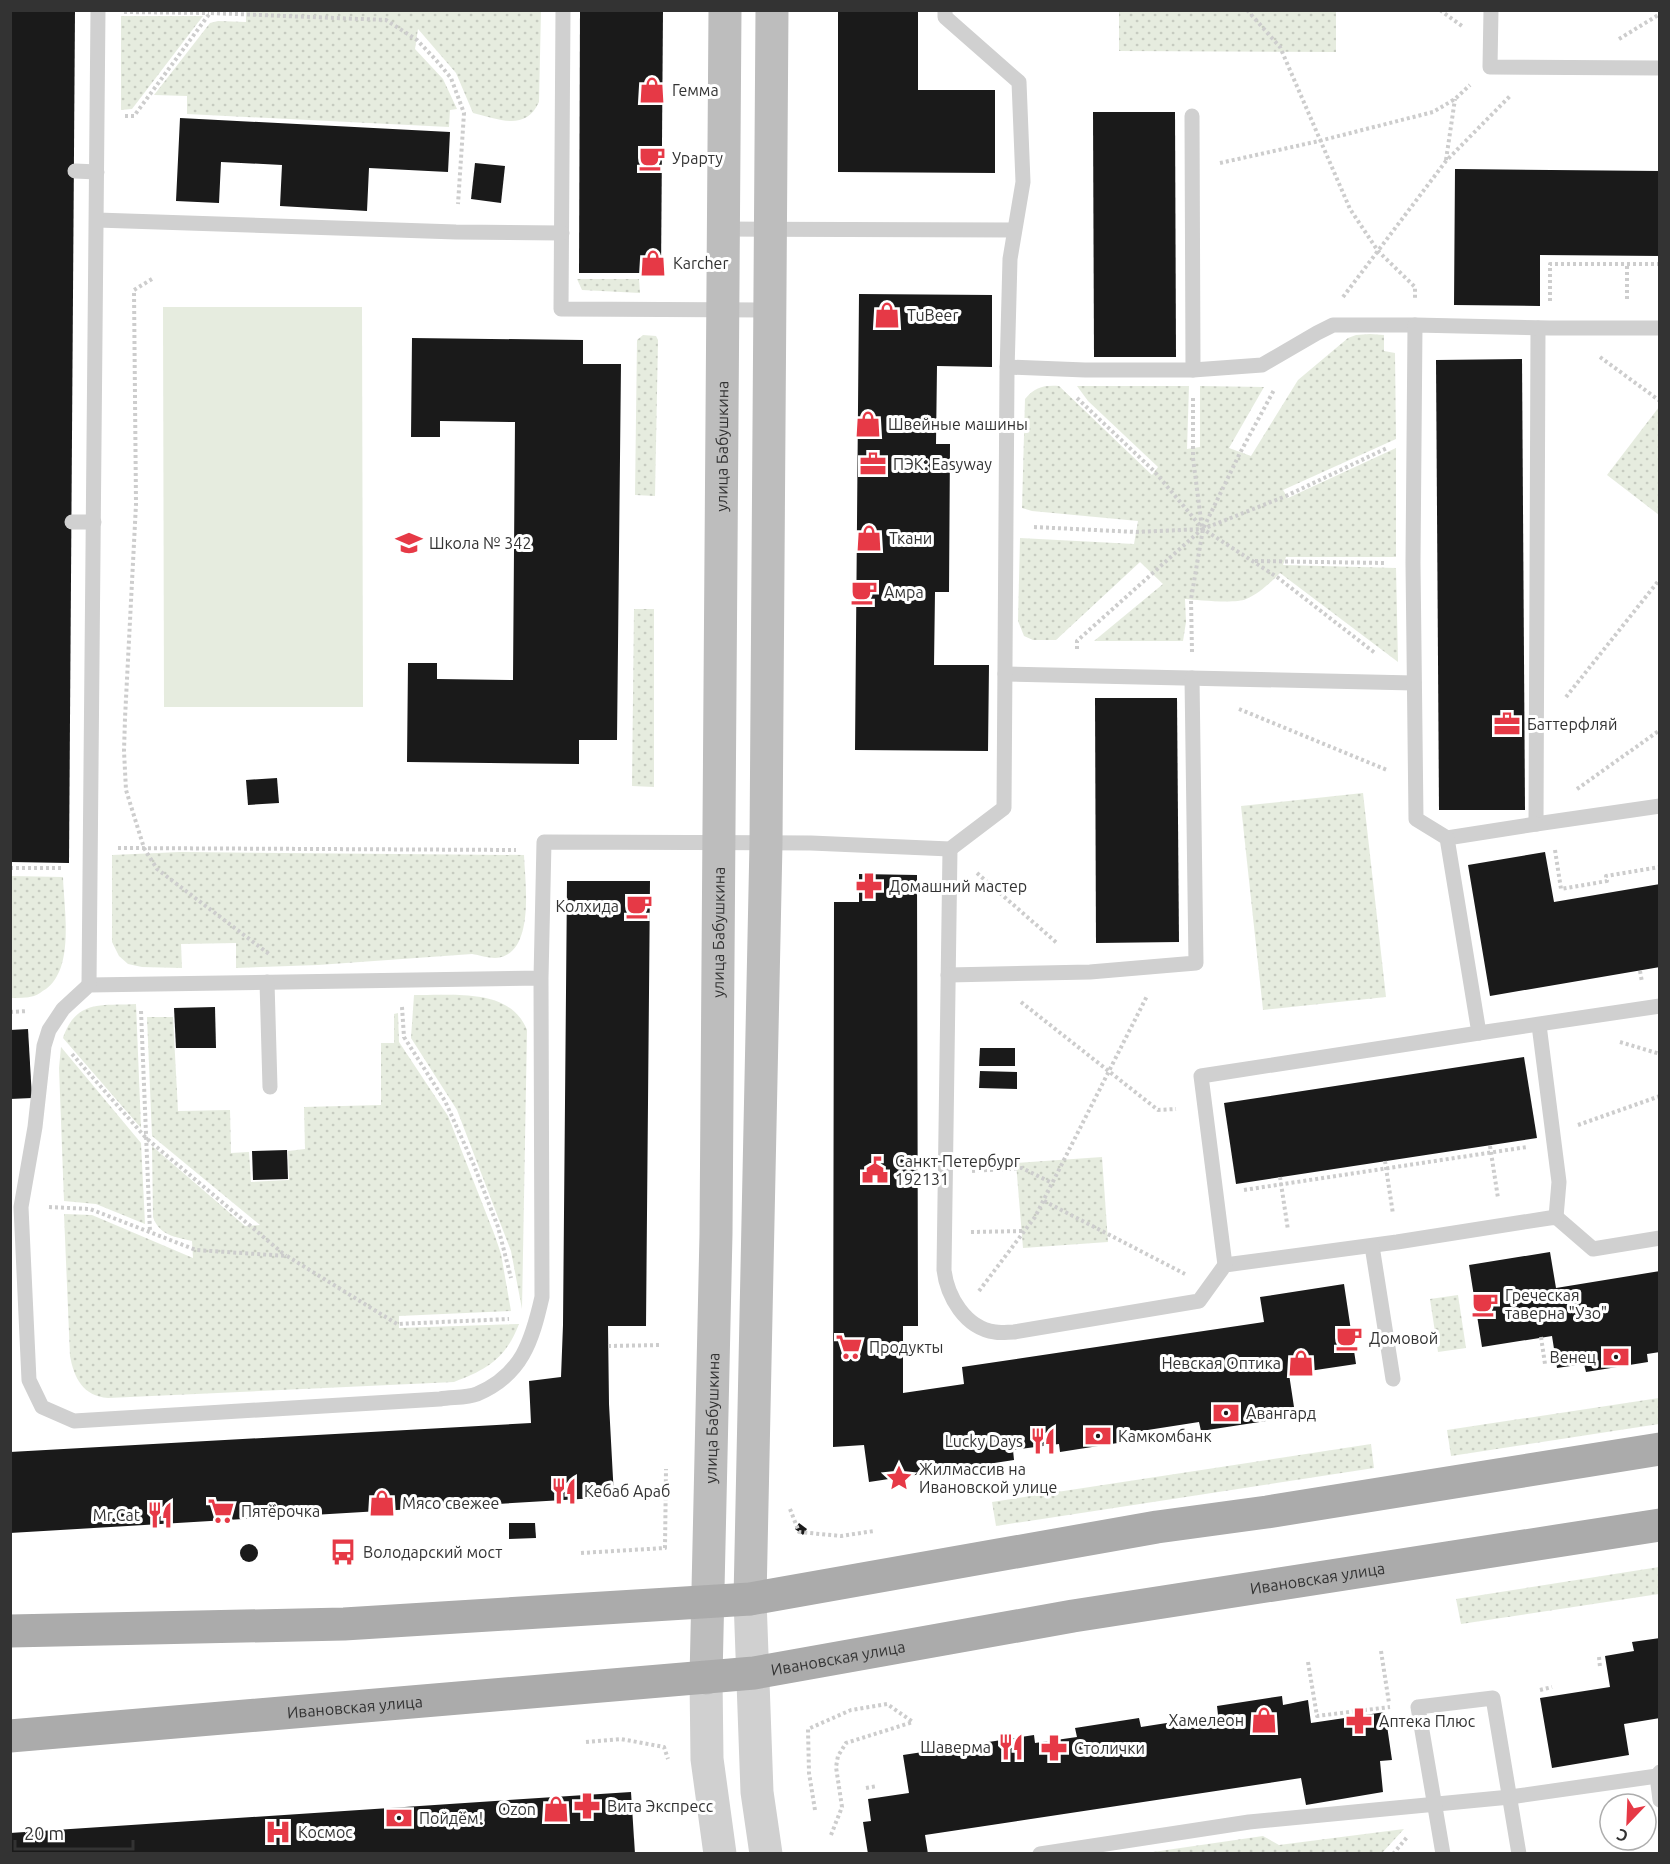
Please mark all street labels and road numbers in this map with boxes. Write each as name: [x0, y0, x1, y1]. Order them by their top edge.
street label: улица Бабушкина: [712, 381, 731, 512]
street label: улица Бабушкина: [709, 867, 728, 998]
street label: улица Бабушкина: [701, 1352, 722, 1484]
street label: Ивановская улица: [1249, 1559, 1386, 1597]
street label: Ивановская улица: [769, 1637, 907, 1679]
street label: Ивановская улица: [286, 1692, 423, 1722]

